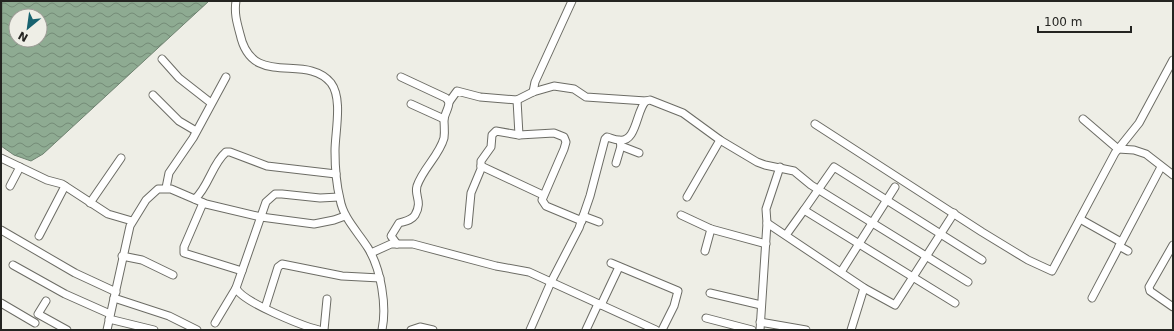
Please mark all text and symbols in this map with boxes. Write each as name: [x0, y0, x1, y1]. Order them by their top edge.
north arrow: [8, 8, 48, 48]
scale bar: [1038, 8, 1131, 34]
text: 100 m: [1044, 15, 1082, 29]
text: N: [16, 28, 31, 44]

